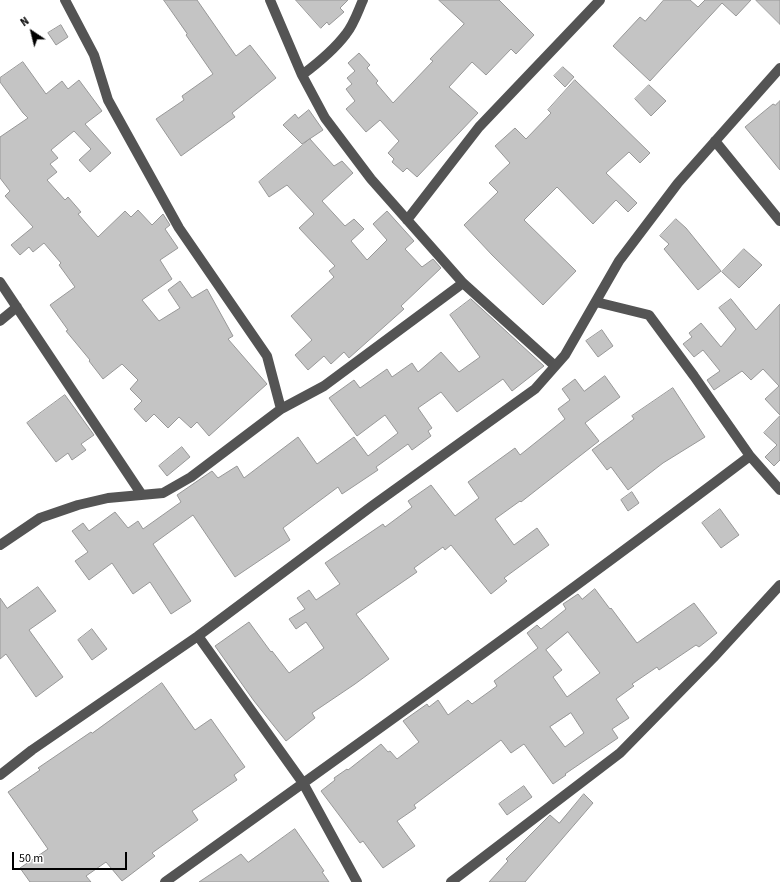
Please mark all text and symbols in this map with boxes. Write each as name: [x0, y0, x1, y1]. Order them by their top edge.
north arrow: [12, 12, 52, 52]
text: N: [18, 14, 32, 30]
scale bar: [14, 844, 129, 870]
text: 50 m: [19, 850, 43, 867]

